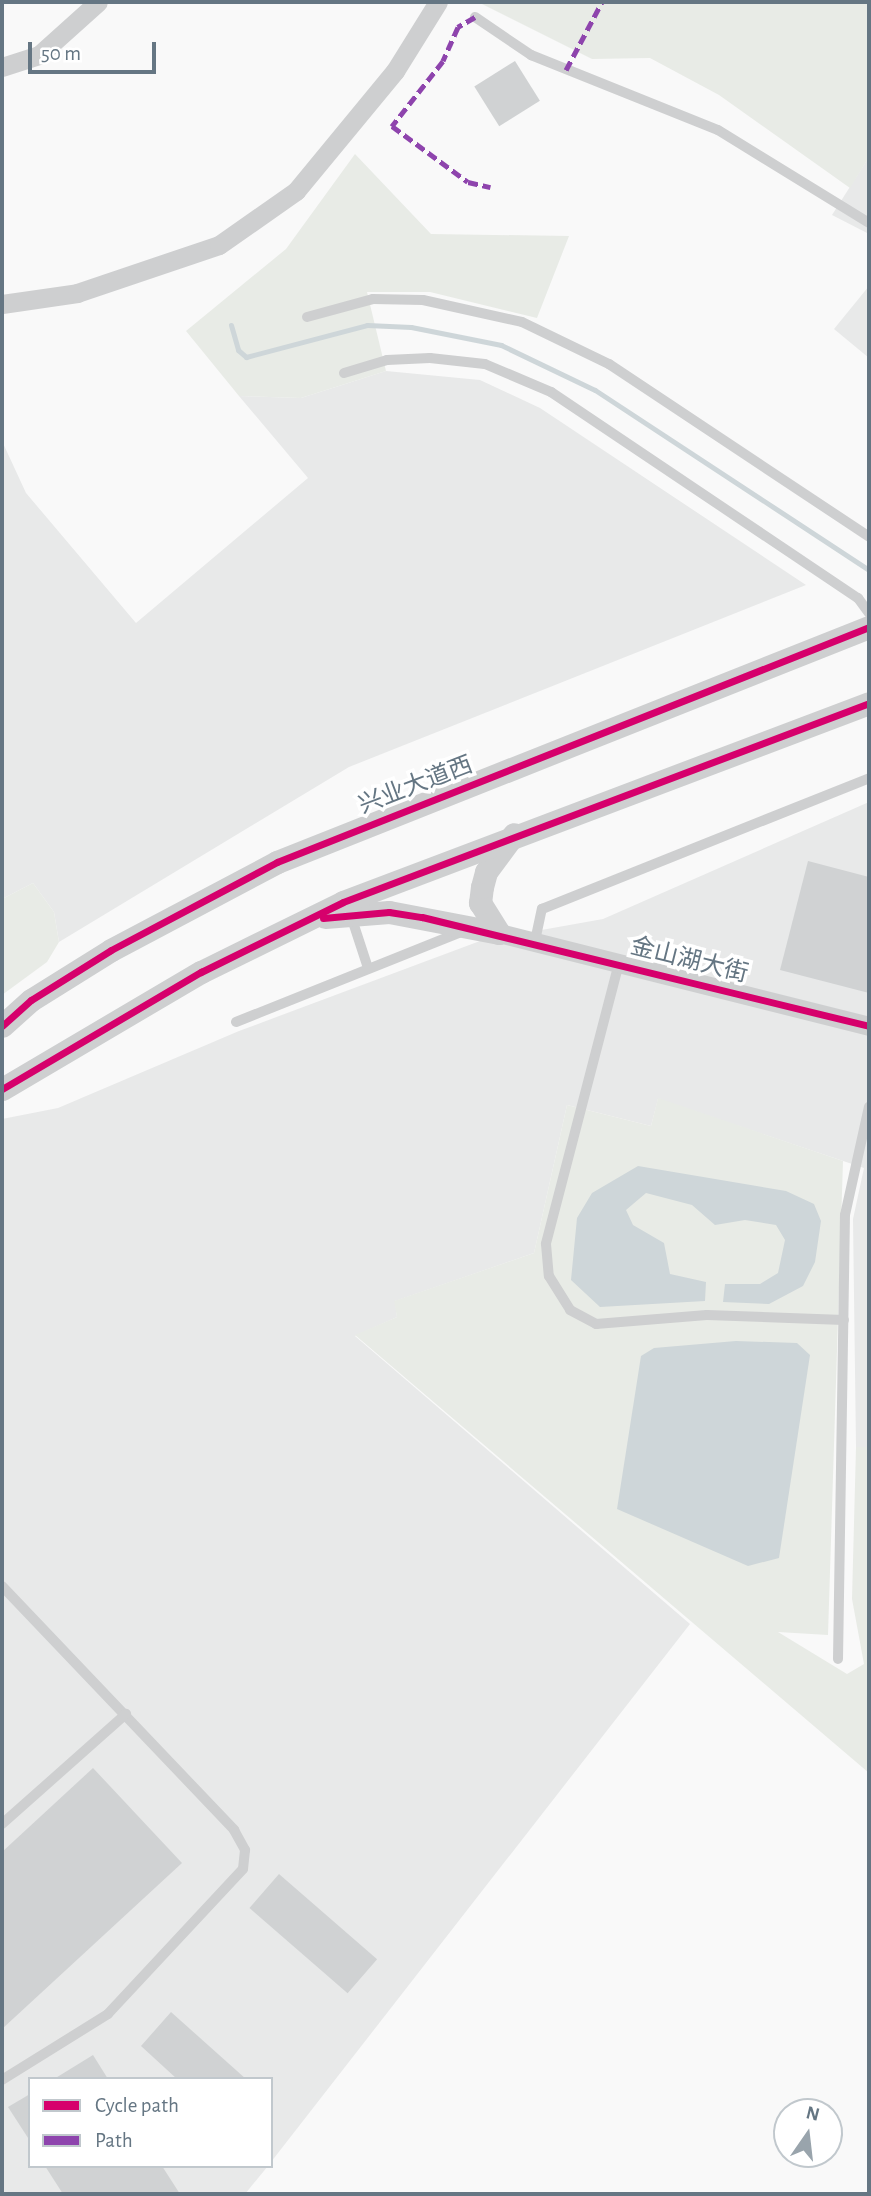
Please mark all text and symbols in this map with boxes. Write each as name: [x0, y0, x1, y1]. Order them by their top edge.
scale bar: [32, 28, 159, 72]
text: 50 m: [41, 43, 81, 64]
street label: 兴业大道西: [355, 751, 477, 821]
street label: 金山湖大街: [627, 933, 751, 989]
legend: [28, 2077, 273, 2168]
text: Cycle path: [95, 2095, 179, 2116]
north arrow: [773, 2098, 843, 2168]
text: N: [804, 2103, 821, 2125]
text: Path: [95, 2130, 133, 2151]

